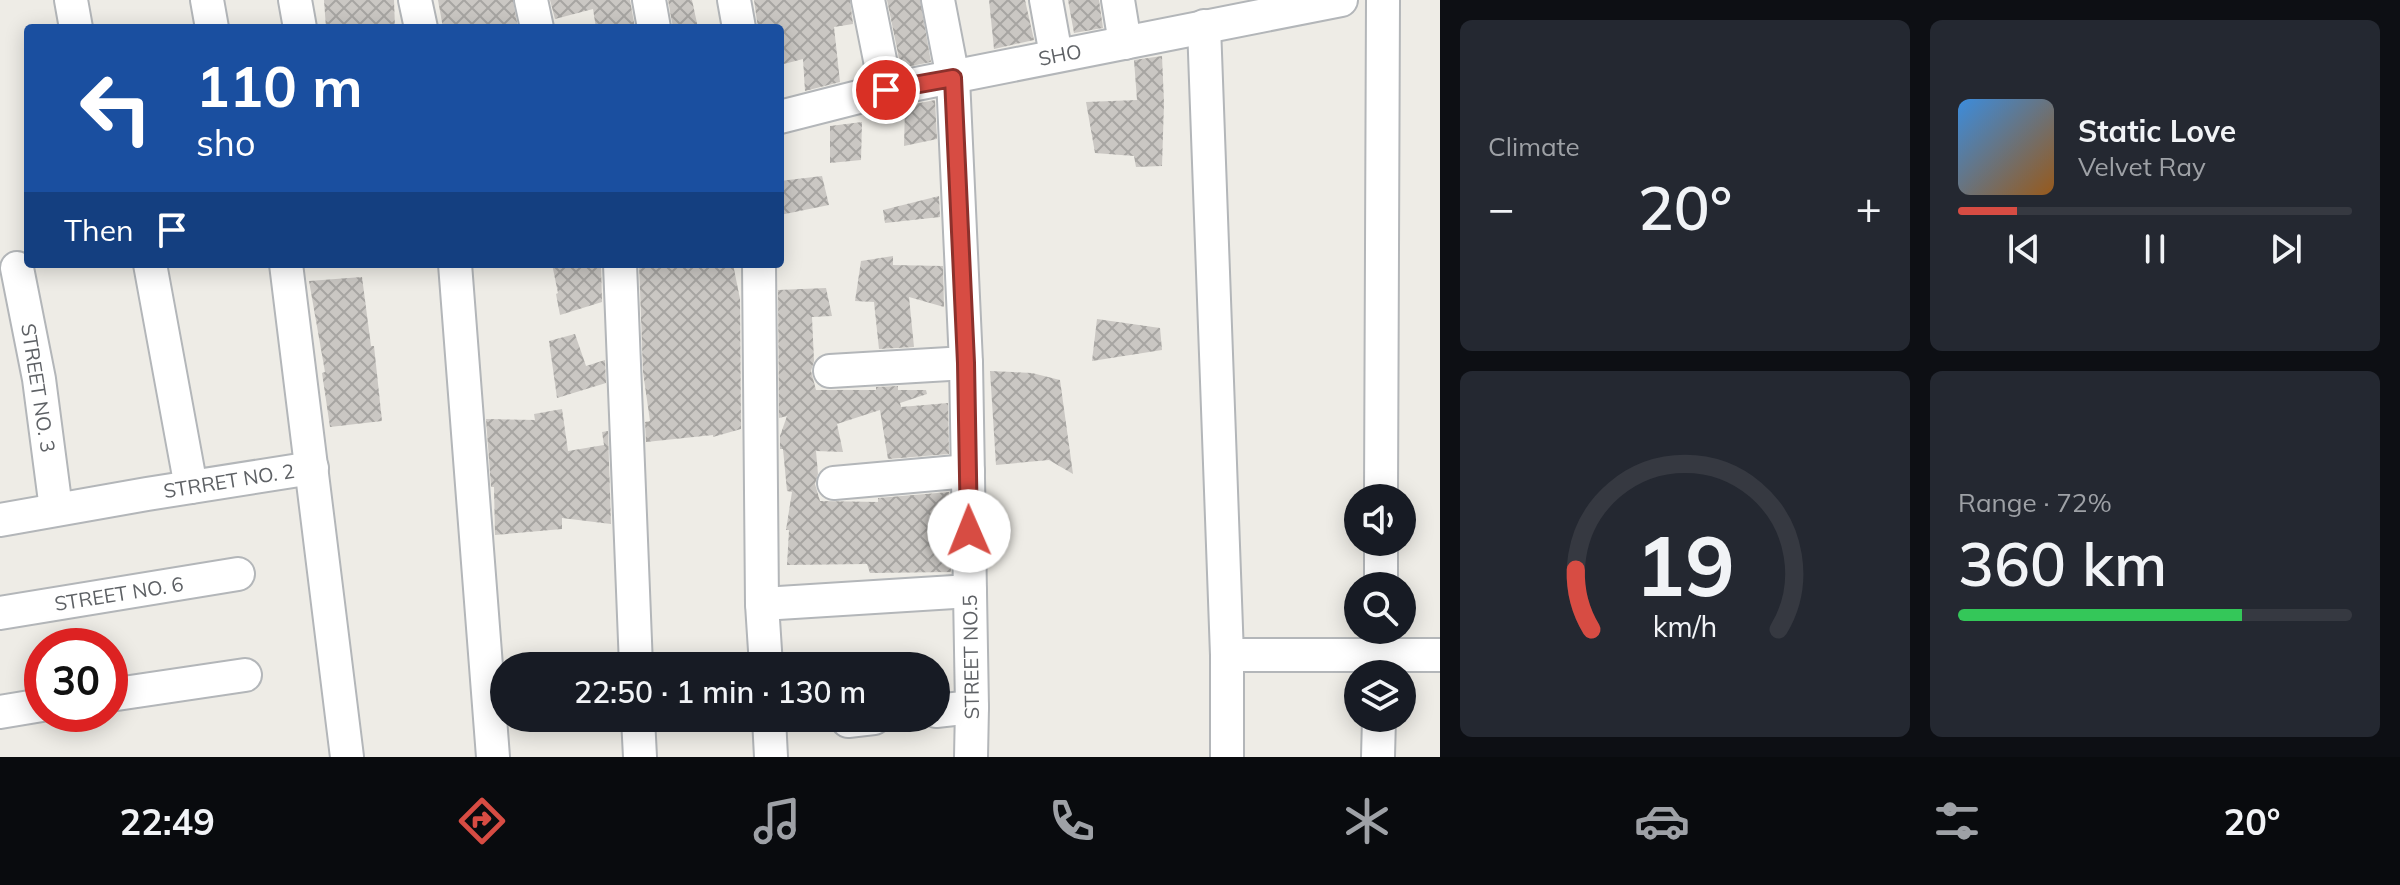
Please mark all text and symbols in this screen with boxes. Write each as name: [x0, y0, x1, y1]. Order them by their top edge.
street label: SHO: [1036, 38, 1084, 71]
text: 110 m: [196, 51, 363, 121]
icon: left: [64, 56, 168, 160]
pin: [852, 56, 920, 124]
icon: arrive: [864, 68, 908, 112]
text: Static Love: [2078, 112, 2236, 150]
text: sho: [196, 120, 256, 165]
text: Climate: [1488, 130, 1580, 163]
text: Velvet Ray: [2078, 150, 2206, 183]
text: 20°: [1638, 170, 1732, 245]
text: −: [1488, 180, 1514, 235]
text: +: [1856, 180, 1882, 235]
icon: arrive: [150, 208, 194, 252]
text: Then: [64, 211, 134, 249]
icon: previous: [2002, 227, 2046, 271]
icon: pause: [2133, 227, 2177, 271]
icon: next: [2264, 227, 2308, 271]
street label: STREET NO. 3: [16, 322, 61, 454]
street label: STRRET NO. 2: [162, 458, 296, 503]
map controls: [1344, 484, 1416, 732]
button: sound: [1344, 484, 1416, 556]
text: Range · 72%: [1958, 486, 2112, 519]
position arrow: [927, 489, 1011, 573]
text: 19: [1635, 511, 1735, 616]
text: 360 km: [1958, 526, 2167, 601]
street label: STREET NO. 6: [53, 571, 185, 616]
button: search: [1344, 572, 1416, 644]
street label: STREET NO.5: [957, 594, 984, 720]
text: km/h: [1653, 608, 1717, 644]
speed limit sign: 30: [24, 628, 128, 732]
button: layers: [1344, 660, 1416, 732]
text: 22:50 · 1 min · 130 m: [574, 673, 866, 711]
icon: directions: [454, 793, 510, 849]
icon: music: [749, 793, 805, 849]
icon: phone: [1044, 793, 1100, 849]
icon: climate: [1339, 793, 1395, 849]
icon: car: [1634, 793, 1690, 849]
icon: filters: [1929, 793, 1985, 849]
text: 22:49: [119, 799, 215, 844]
text: 20°: [2224, 799, 2280, 844]

